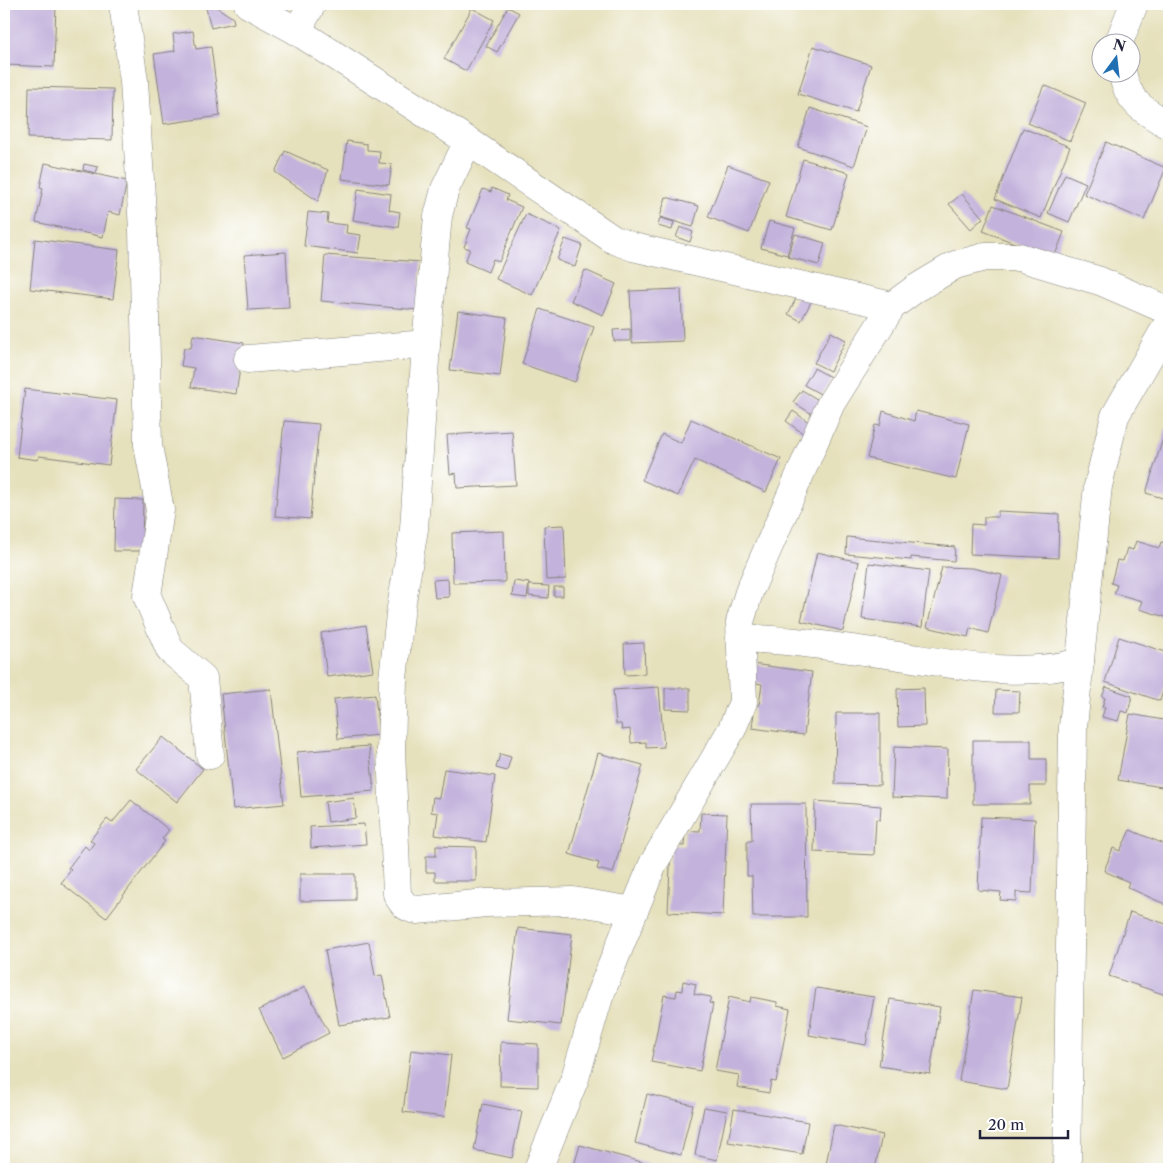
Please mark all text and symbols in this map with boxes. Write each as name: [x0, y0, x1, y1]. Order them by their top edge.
north arrow: [1090, 32, 1140, 82]
text: N: [1111, 35, 1128, 56]
scale bar: [980, 1108, 1068, 1140]
text: 20 m: [988, 1115, 1024, 1134]

